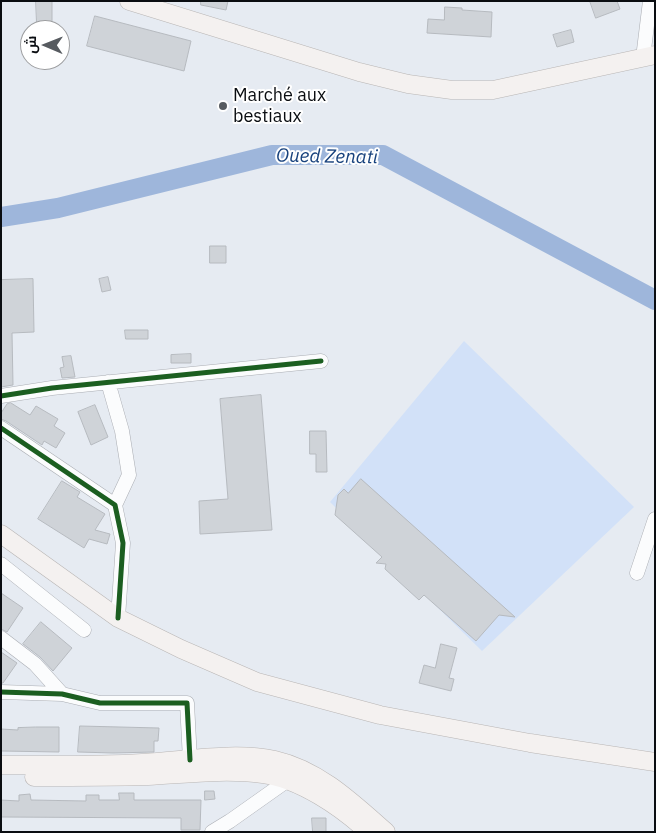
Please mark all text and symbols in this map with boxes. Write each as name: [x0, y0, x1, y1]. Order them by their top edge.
north arrow: [20, 20, 70, 70]
text: ش: [22, 36, 40, 54]
place label: Marché aux bestiaux: [233, 85, 326, 128]
marker: Marché aux bestiaux: [217, 100, 229, 112]
water label: Oued Zenati: [276, 145, 378, 169]

